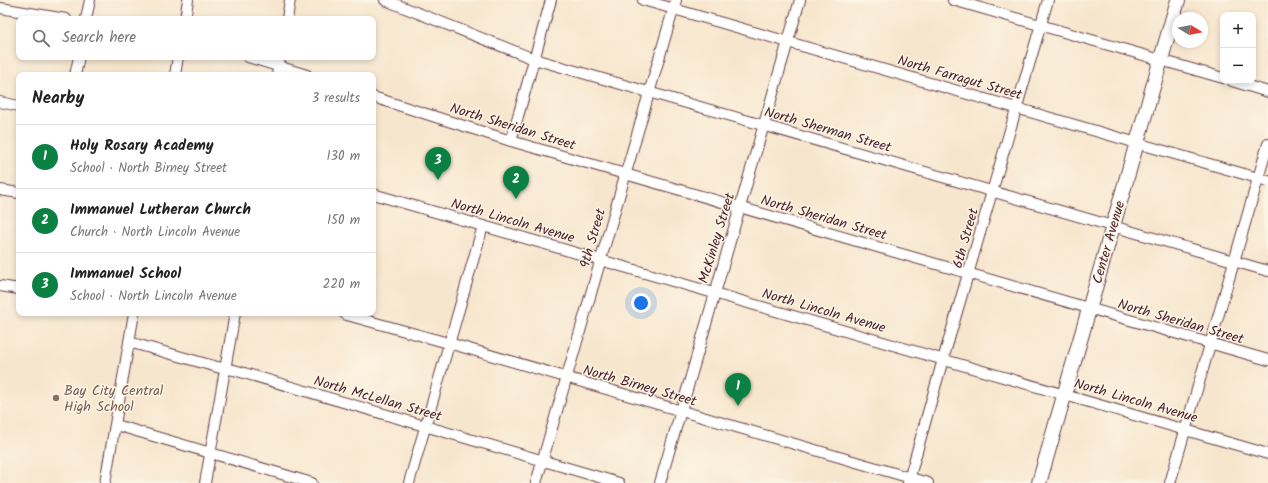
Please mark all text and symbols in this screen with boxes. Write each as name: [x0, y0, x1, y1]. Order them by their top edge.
north arrow: [1172, 12, 1208, 48]
map controls: [1220, 12, 1256, 84]
button: +: [1220, 12, 1256, 48]
search box: [16, 16, 376, 60]
text: Search here: [62, 26, 136, 50]
icon: search: [30, 27, 52, 49]
button: −: [1220, 48, 1256, 84]
street label: North Farragut Street: [895, 50, 1025, 106]
text: Nearby: [32, 85, 84, 112]
text: 3 results: [312, 88, 360, 109]
street label: North Sheridan Street: [447, 97, 579, 157]
street label: North Sherman Street: [762, 101, 894, 159]
text: Holy Rosary Academy: [70, 134, 214, 158]
text: 1: [43, 146, 47, 167]
text: 130 m: [326, 146, 360, 167]
pin: 3: [425, 147, 451, 180]
text: School · North Birney Street: [70, 158, 227, 179]
pin: 2: [503, 166, 529, 199]
street label: North Sheridan Street: [758, 189, 890, 247]
street label: McKinley Street: [693, 190, 741, 286]
street label: North Lincoln Avenue: [448, 193, 578, 249]
text: Immanuel Lutheran Church: [70, 198, 251, 222]
street label: Center Avenue: [1087, 198, 1131, 286]
street label: 9th Street: [574, 205, 612, 271]
street label: 6th Street: [947, 205, 985, 271]
text: 2: [41, 210, 49, 231]
text: 150 m: [327, 210, 360, 231]
text: Church · North Lincoln Avenue: [70, 222, 240, 243]
text: Immanuel School: [70, 262, 181, 286]
text: 3: [41, 274, 49, 295]
text: 220 m: [323, 274, 360, 295]
street label: North Lincoln Avenue: [759, 283, 889, 339]
text: School · North Lincoln Avenue: [70, 286, 237, 307]
your location: [631, 293, 651, 313]
street label: North Sheridan Street: [1115, 293, 1247, 351]
street label: North Birney Street: [580, 359, 700, 413]
street label: North McLellan Street: [311, 370, 445, 428]
pin: 1: [725, 373, 751, 406]
street label: North Lincoln Avenue: [1071, 373, 1201, 429]
place label: Bay City Central High School: [64, 380, 164, 418]
marker: Bay City Central High School: [51, 393, 61, 403]

